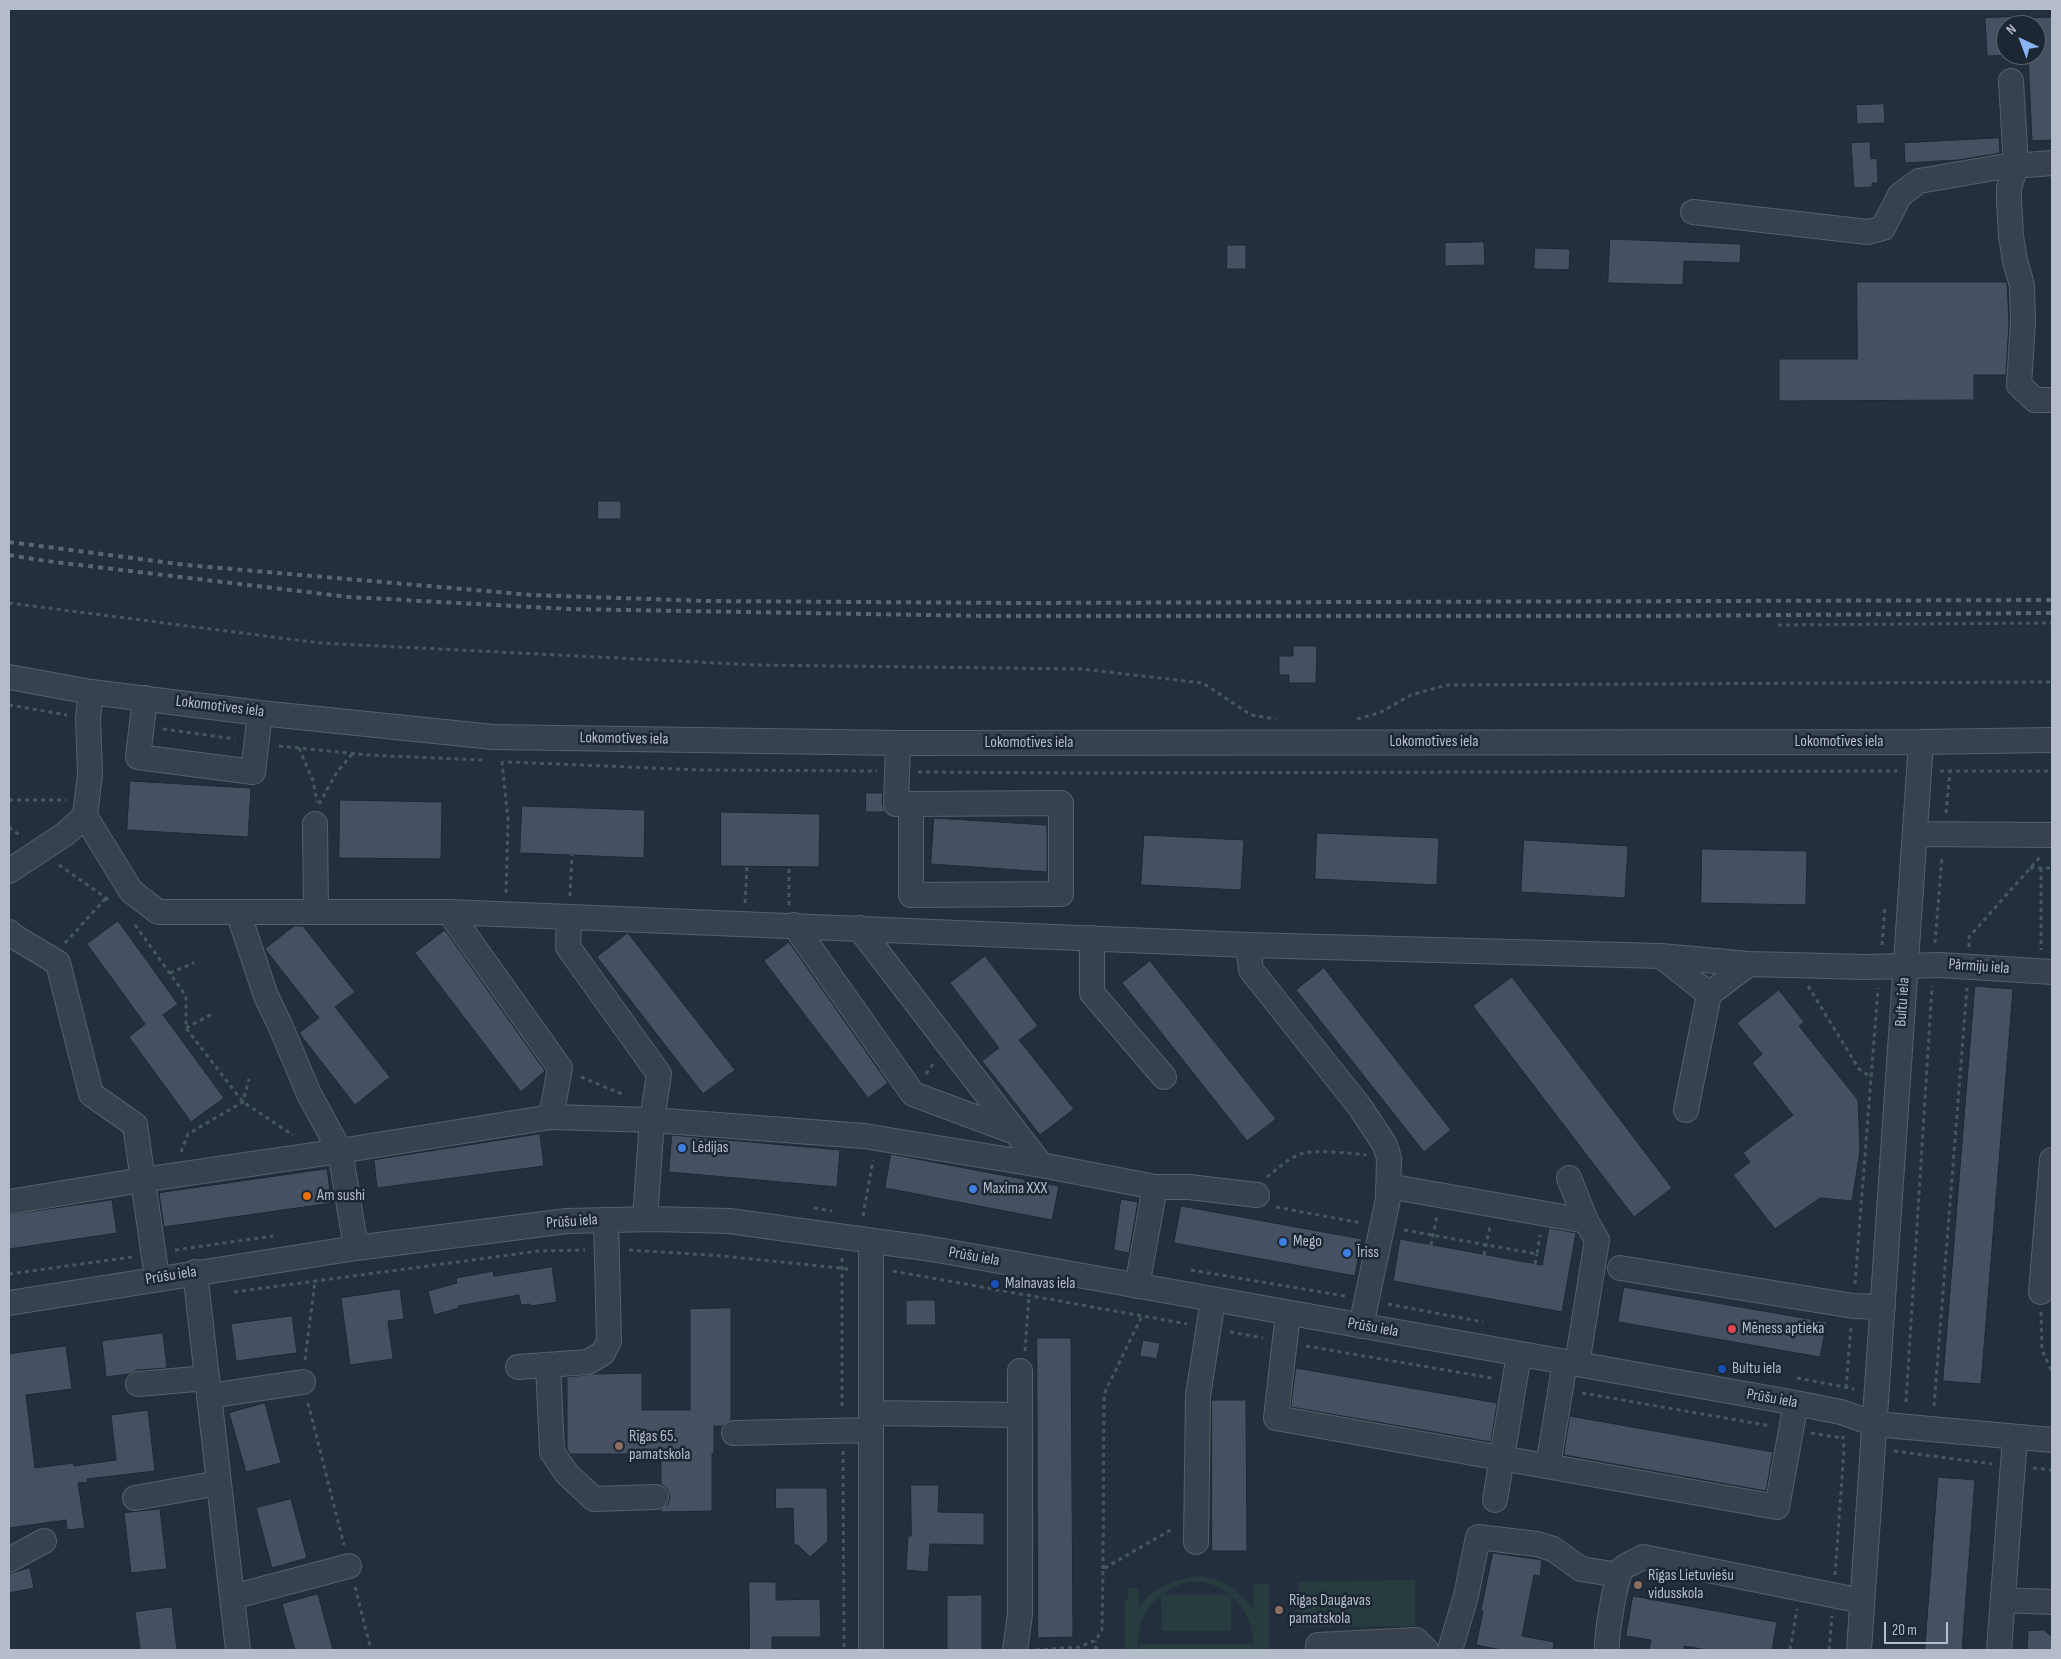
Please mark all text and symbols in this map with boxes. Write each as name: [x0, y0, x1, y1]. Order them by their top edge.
north arrow: [1996, 15, 2046, 65]
text: N: [2003, 21, 2020, 38]
street label: Lokomotīves iela: [175, 692, 265, 722]
street label: Lokomotīves iela: [579, 729, 669, 749]
street label: Lokomotīves iela: [1390, 732, 1478, 752]
street label: Lokomotīves iela: [1795, 732, 1883, 752]
street label: Lokomotīves iela: [985, 733, 1073, 753]
street label: Pārmiju iela: [1948, 955, 2010, 979]
street label: Bultu iela: [1892, 977, 1914, 1027]
place label: Lēdijas: [692, 1138, 729, 1158]
marker: Lēdijas: [676, 1142, 688, 1154]
place label: Maxima XXX: [983, 1179, 1047, 1199]
marker: Maxima XXX: [967, 1183, 979, 1195]
place label: Am sushi: [317, 1186, 365, 1206]
marker: Am sushi: [301, 1190, 313, 1202]
street label: Prūšu iela: [546, 1211, 598, 1233]
place label: Mego: [1293, 1232, 1322, 1252]
marker: Mego: [1277, 1236, 1289, 1248]
street label: Prūšu iela: [947, 1243, 1001, 1271]
place label: Īriss: [1357, 1243, 1379, 1263]
marker: Īriss: [1341, 1247, 1353, 1259]
street label: Prūšu iela: [144, 1262, 198, 1290]
place label: Malnavas iela: [1005, 1274, 1075, 1294]
marker: Malnavas iela: [989, 1278, 1001, 1290]
street label: Prūšu iela: [1346, 1314, 1400, 1342]
place label: Mēness aptieka: [1742, 1319, 1824, 1339]
marker: Mēness aptieka: [1726, 1323, 1738, 1335]
place label: Bultu iela: [1732, 1359, 1781, 1379]
marker: Bultu iela: [1716, 1363, 1728, 1375]
street label: Prūšu iela: [1745, 1385, 1799, 1413]
place label: Rīgas 65. pamatskola: [629, 1427, 690, 1465]
marker: Rīgas 65. pamatskola: [613, 1440, 625, 1452]
place label: Rīgas Lietuviešu vidusskola: [1648, 1566, 1734, 1604]
marker: Rīgas Lietuviešu vidusskola: [1632, 1579, 1644, 1591]
place label: Rīgas Daugavas pamatskola: [1289, 1591, 1371, 1629]
marker: Rīgas Daugavas pamatskola: [1273, 1604, 1285, 1616]
scale bar: [1886, 1612, 1950, 1644]
text: 20 m: [1892, 1621, 1917, 1640]

